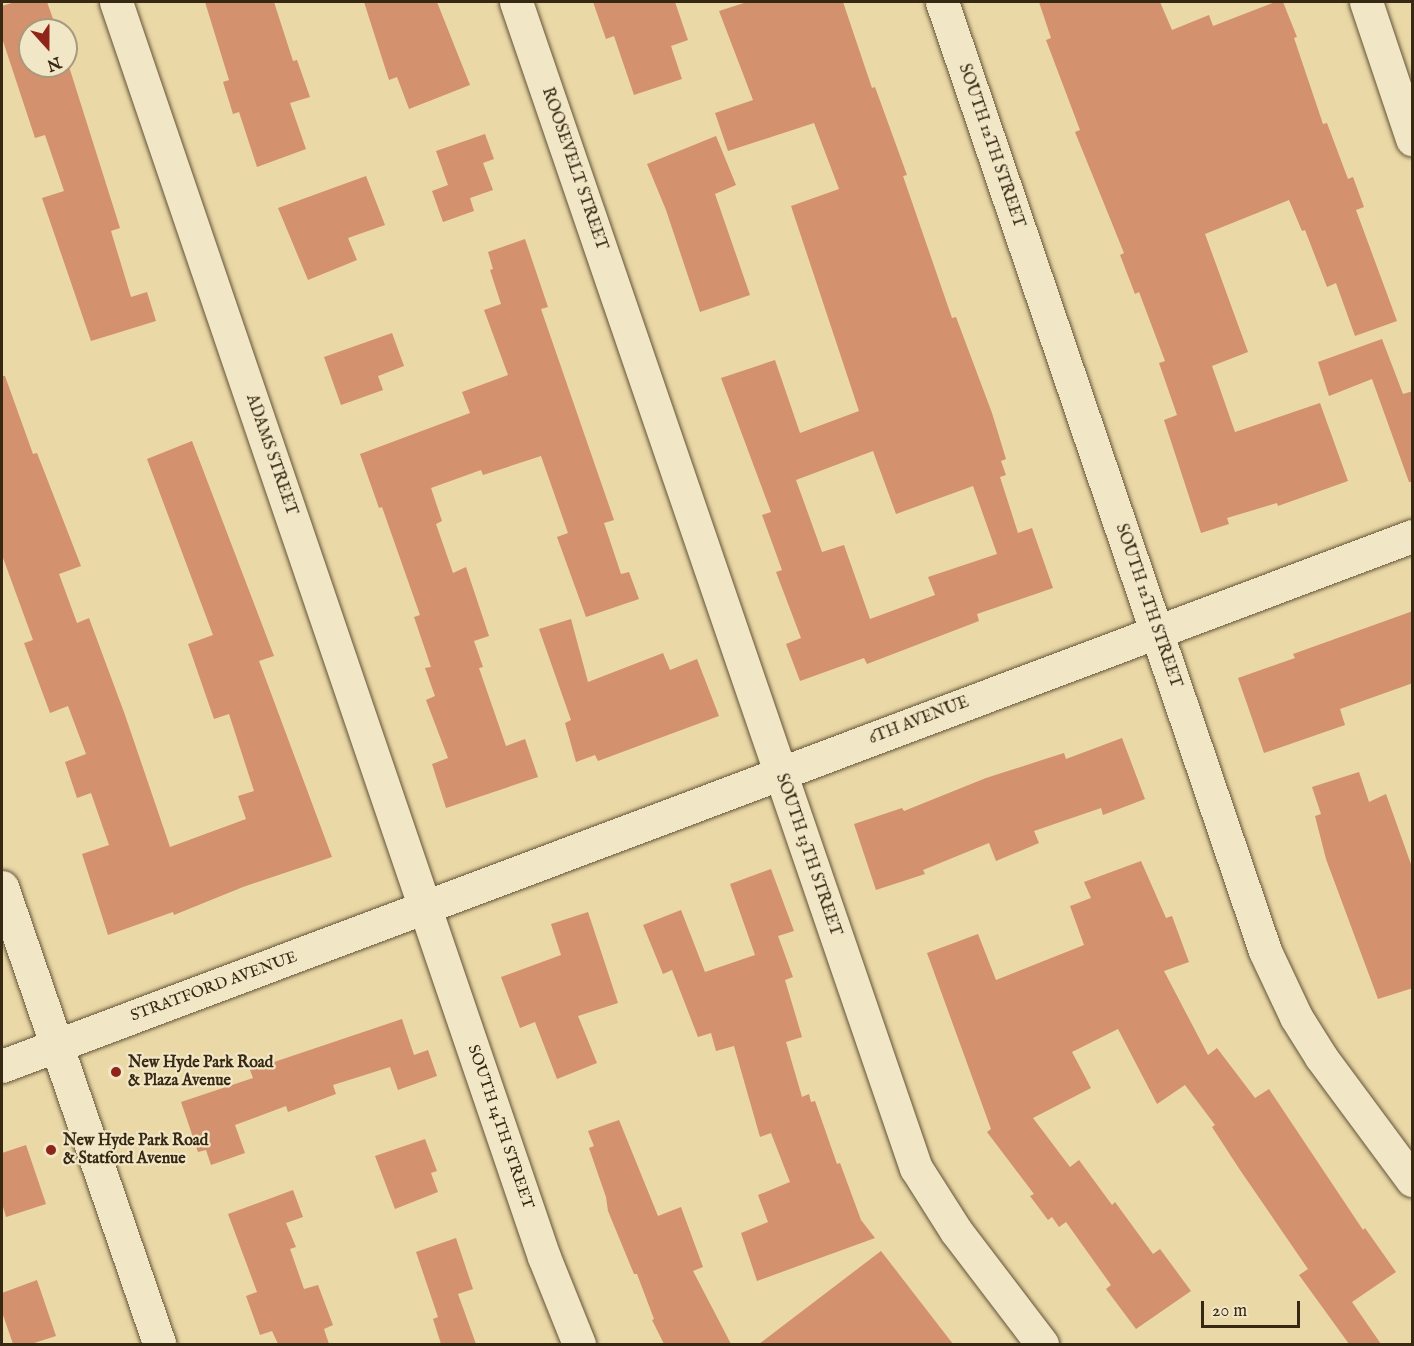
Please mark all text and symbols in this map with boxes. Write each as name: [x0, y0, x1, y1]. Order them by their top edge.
north arrow: [18, 18, 78, 78]
text: N: [44, 51, 64, 75]
street label: SOUTH 12TH STREET: [954, 62, 1028, 230]
street label: ROOSEVELT STREET: [537, 85, 611, 253]
street label: ADAMS STREET: [241, 392, 301, 518]
street label: SOUTH 12TH STREET: [1111, 522, 1185, 690]
street label: 6TH AVENUE: [866, 693, 972, 749]
street label: SOUTH 13TH STREET: [771, 771, 845, 939]
street label: STRATFORD AVENUE: [128, 948, 300, 1026]
street label: SOUTH 14TH STREET: [463, 1042, 537, 1212]
place label: New Hyde Park Road & Plaza Avenue: [128, 1053, 273, 1091]
marker: New Hyde Park Road & Plaza Avenue: [109, 1065, 123, 1079]
place label: New Hyde Park Road & Statford Avenue: [63, 1131, 208, 1169]
marker: New Hyde Park Road & Statford Avenue: [44, 1143, 58, 1157]
scale bar: [1204, 1289, 1303, 1327]
text: 20 m: [1212, 1300, 1247, 1323]

